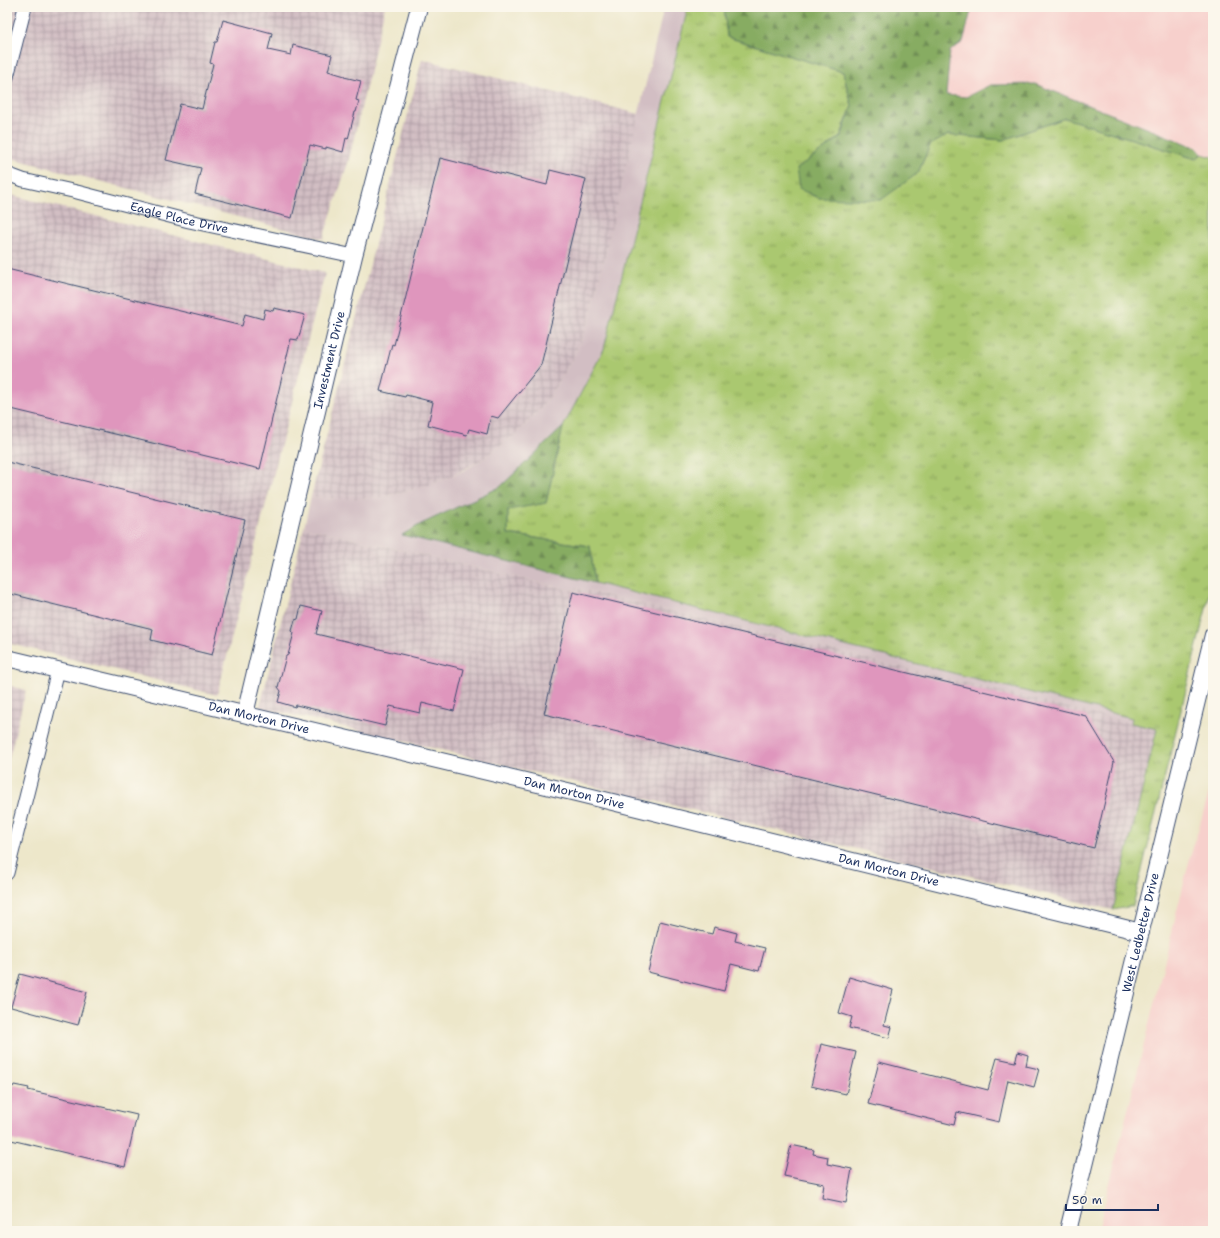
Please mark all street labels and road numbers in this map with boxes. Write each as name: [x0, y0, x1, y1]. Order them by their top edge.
street label: Eagle Place Drive: [129, 198, 230, 237]
street label: Investment Drive: [310, 309, 349, 411]
street label: Dan Morton Drive: [207, 698, 311, 738]
street label: Dan Morton Drive: [522, 773, 627, 813]
street label: Dan Morton Drive: [837, 850, 941, 890]
street label: West Ledbetter Drive: [1118, 871, 1163, 994]

